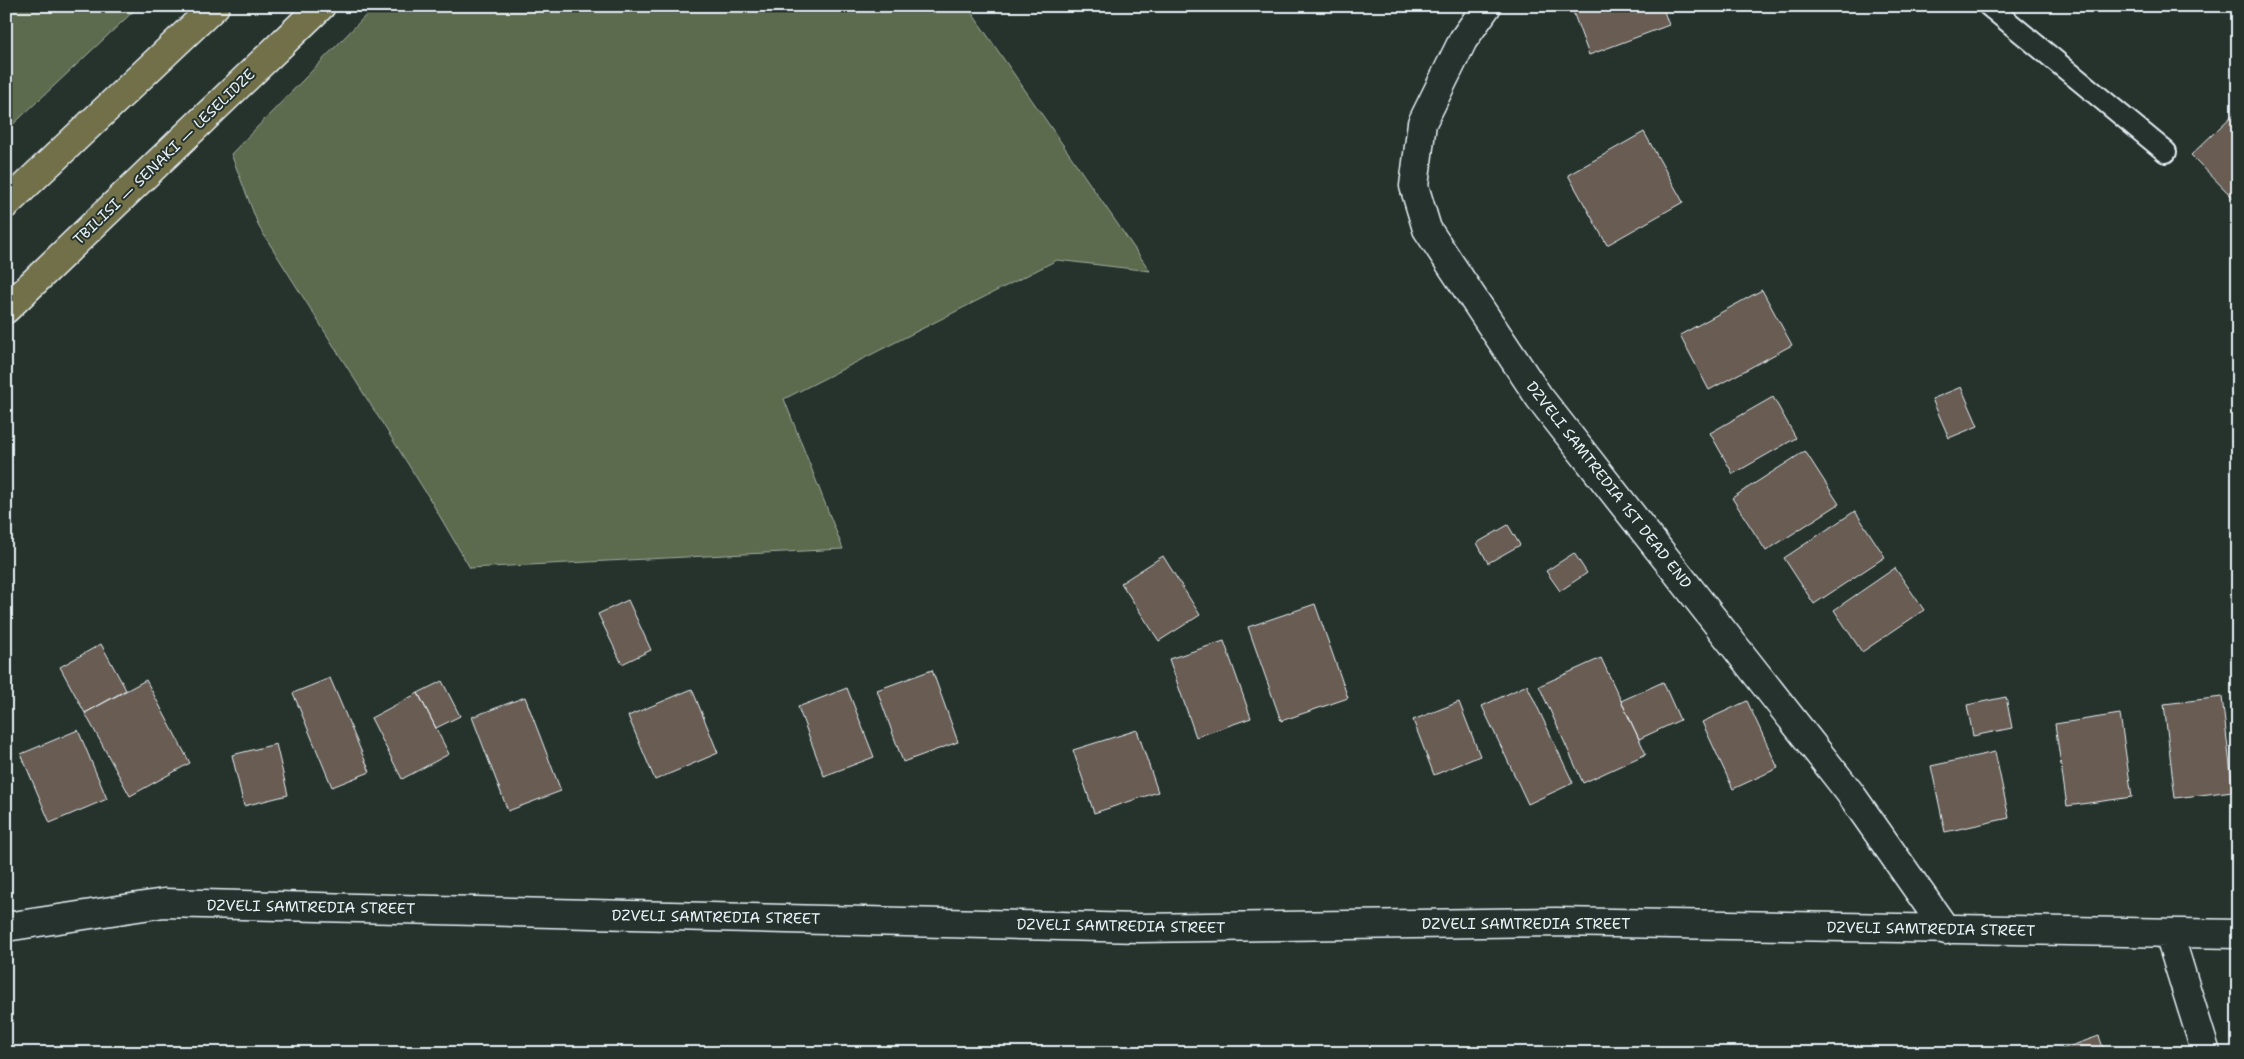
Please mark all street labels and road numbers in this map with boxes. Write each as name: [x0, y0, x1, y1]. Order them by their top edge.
street label: TBILISI — SENAKI — LESELIDZE: [69, 65, 259, 249]
street label: DZVELI SAMTREDIA 1ST DEAD END: [1522, 377, 1696, 593]
street label: DZVELI SAMTREDIA STREET: [206, 895, 416, 919]
street label: DZVELI SAMTREDIA STREET: [611, 905, 821, 929]
street label: DZVELI SAMTREDIA STREET: [1016, 914, 1226, 938]
street label: DZVELI SAMTREDIA STREET: [1422, 914, 1630, 934]
street label: DZVELI SAMTREDIA STREET: [1826, 917, 2036, 941]

